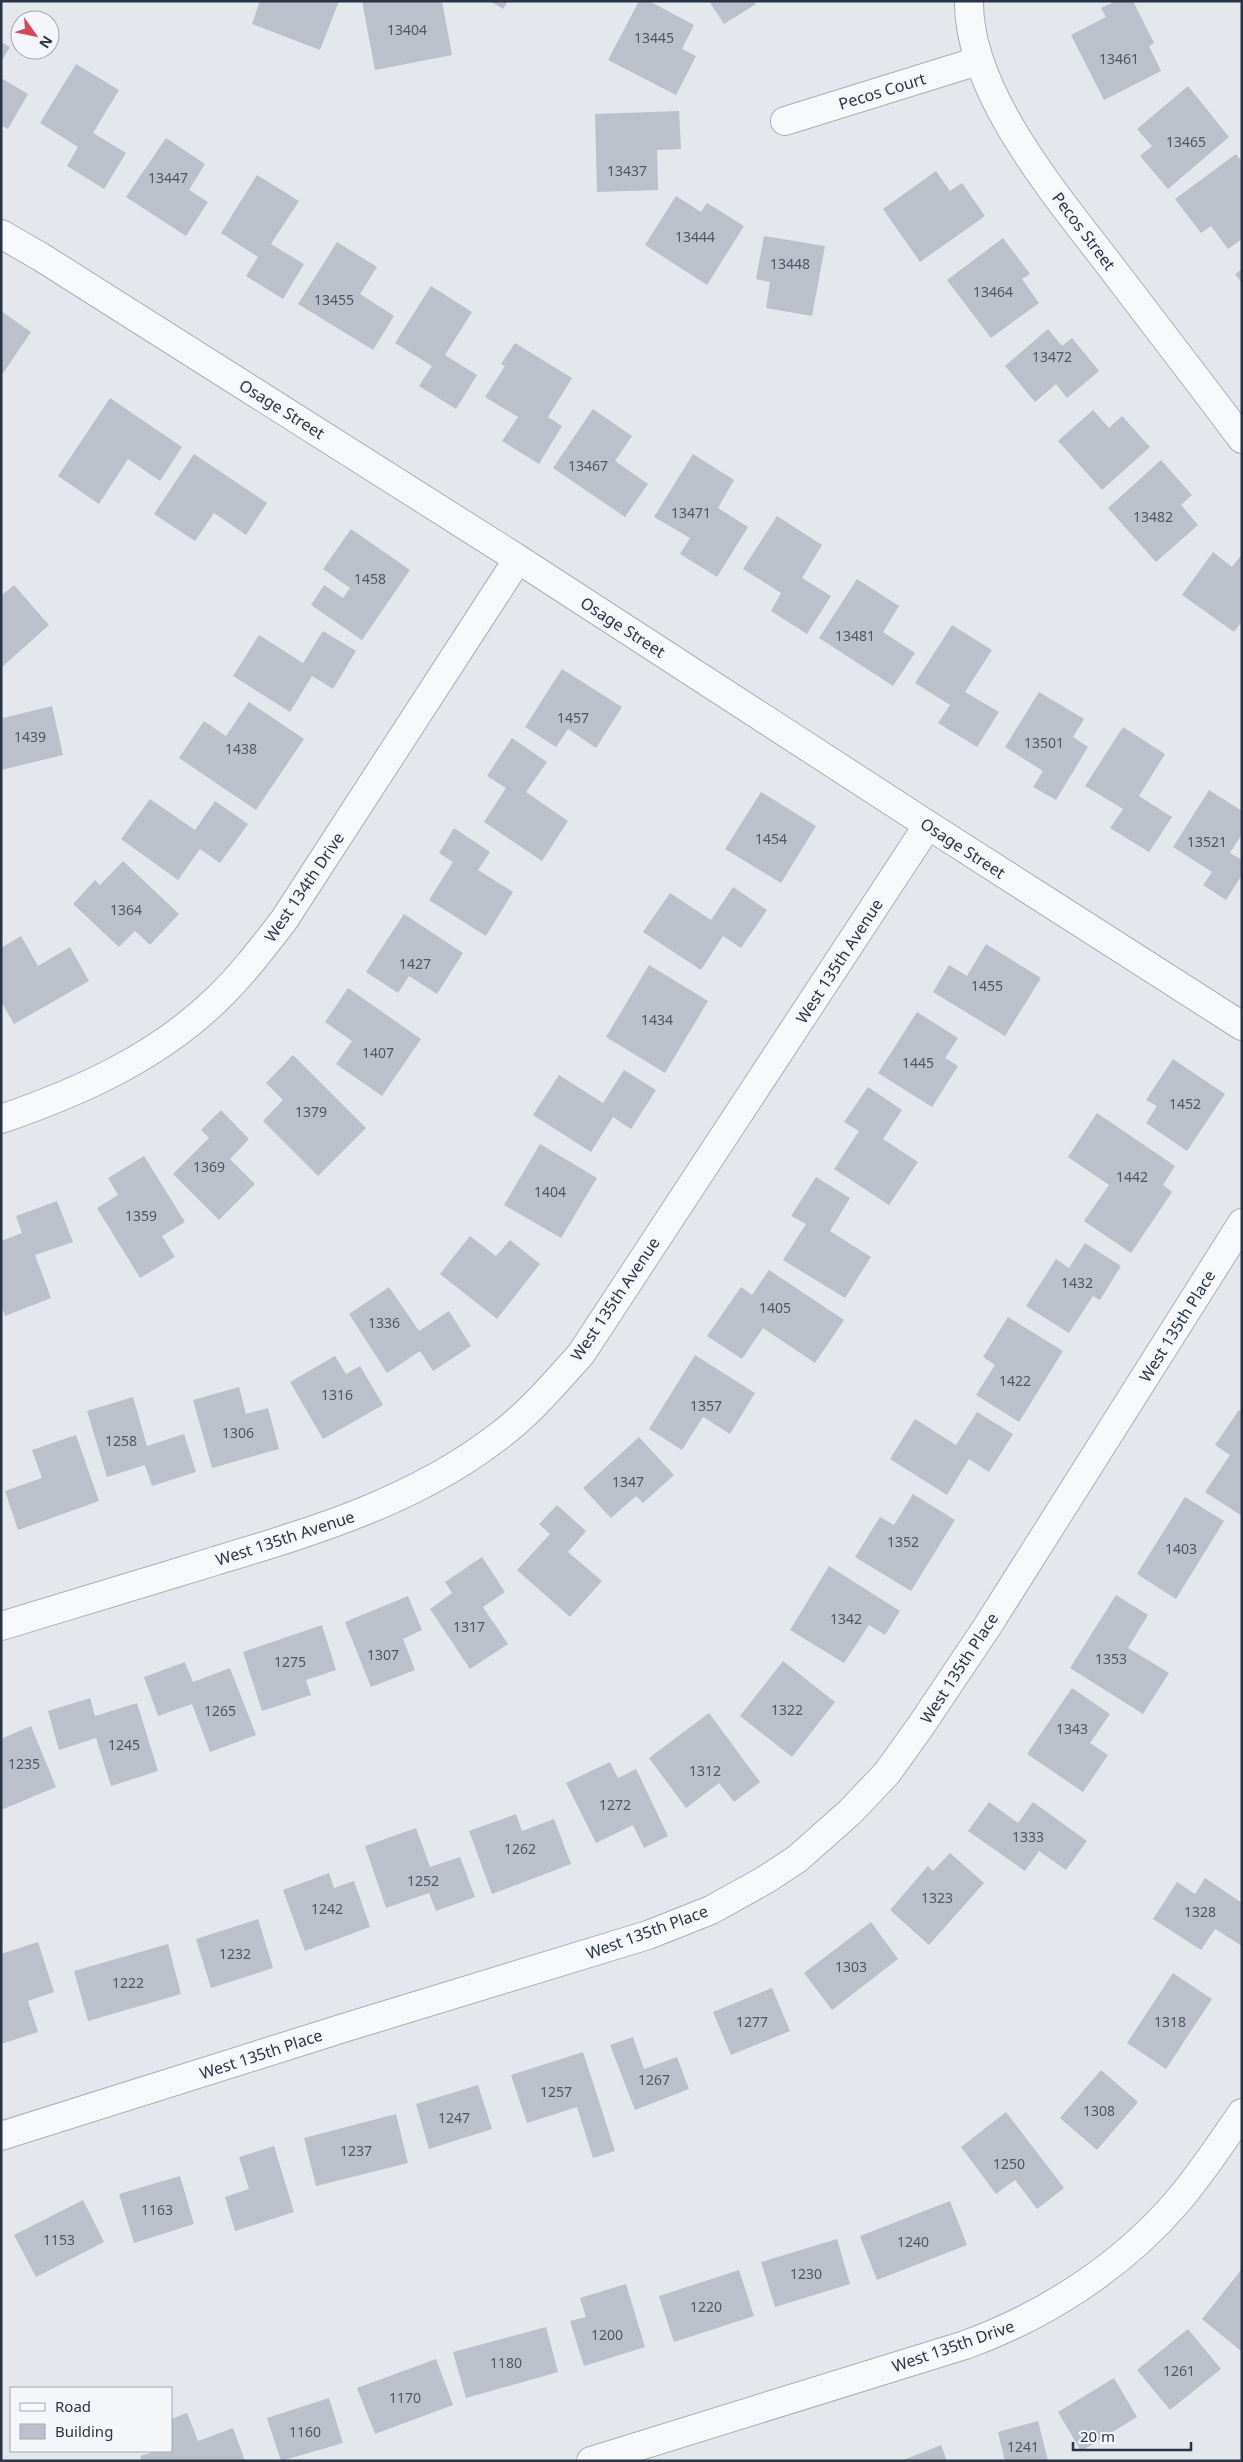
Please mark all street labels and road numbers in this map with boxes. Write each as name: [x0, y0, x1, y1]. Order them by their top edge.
street label: Pecos Court: [836, 67, 928, 115]
street label: Pecos Street: [1047, 187, 1121, 275]
street label: Osage Street: [235, 374, 329, 444]
street label: Osage Street: [576, 591, 670, 663]
street label: Osage Street: [916, 812, 1010, 884]
street label: West 134th Drive: [259, 828, 349, 946]
street label: West 135th Avenue: [790, 894, 888, 1028]
street label: West 135th Avenue: [565, 1233, 665, 1365]
street label: West 135th Place: [1134, 1266, 1220, 1386]
street label: West 135th Avenue: [213, 1505, 357, 1571]
street label: West 135th Place: [915, 1608, 1003, 1728]
street label: West 135th Place: [583, 1900, 711, 1964]
street label: West 135th Place: [197, 2024, 325, 2084]
street label: West 135th Drive: [889, 2315, 1017, 2377]

